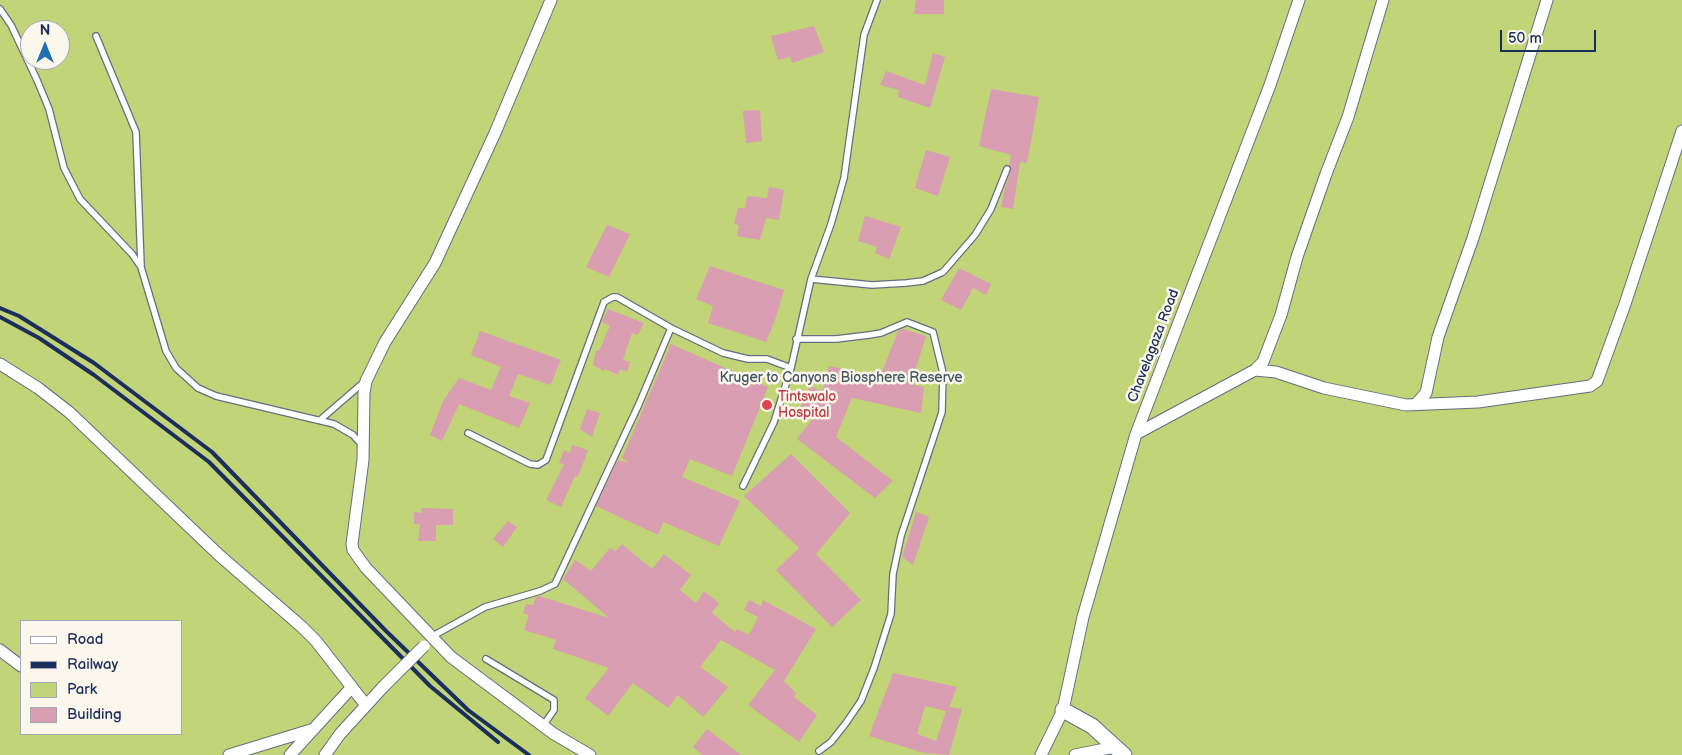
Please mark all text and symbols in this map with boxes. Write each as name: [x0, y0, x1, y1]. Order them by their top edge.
north arrow: [20, 20, 70, 70]
scale bar: [1502, 20, 1598, 52]
text: N: [40, 22, 50, 39]
text: 50 m: [1508, 29, 1542, 48]
street label: Chavelagaza Road: [1125, 287, 1183, 405]
park label: Kruger to Canyons Biosphere Reserve: [719, 370, 963, 386]
place label: Tintswalo Hospital: [778, 389, 836, 422]
marker: Tintswalo Hospital: [760, 398, 774, 412]
legend: [20, 620, 182, 735]
text: Road: [67, 630, 103, 649]
text: Railway: [67, 655, 118, 674]
text: Park: [67, 680, 97, 699]
text: Building: [67, 705, 122, 724]

